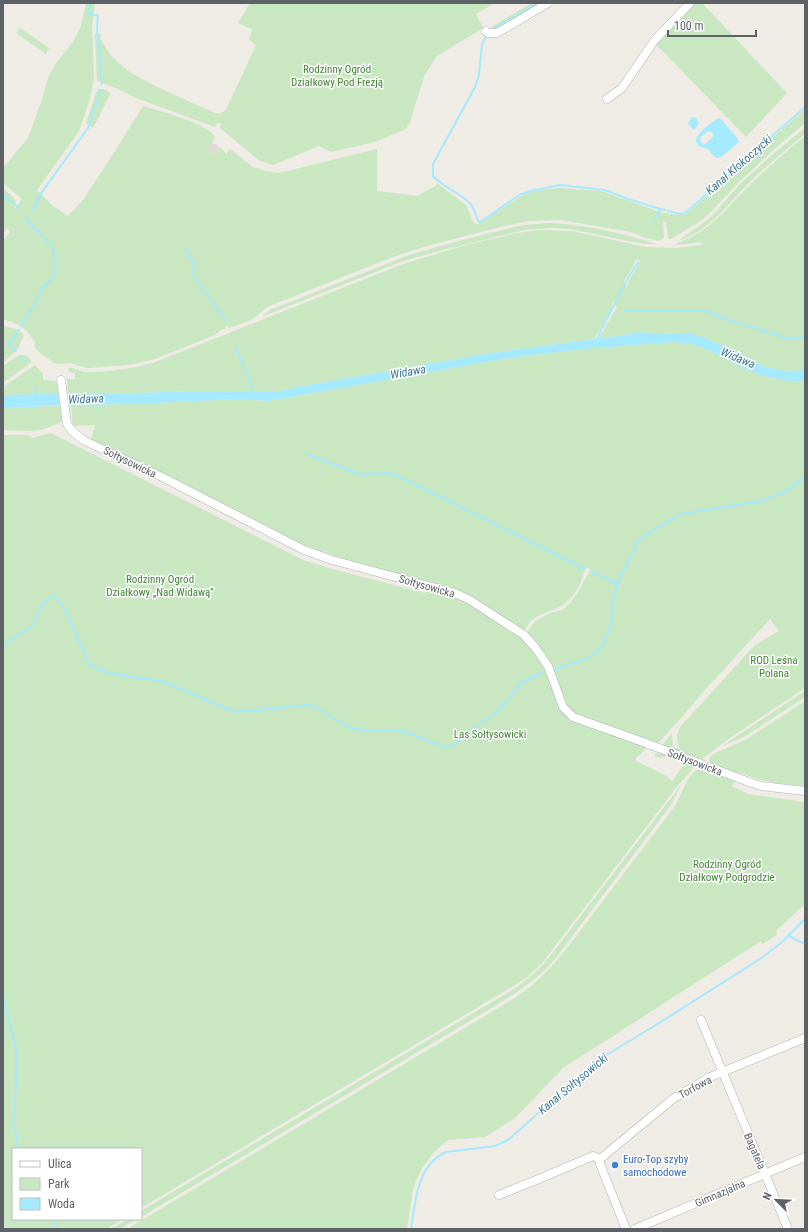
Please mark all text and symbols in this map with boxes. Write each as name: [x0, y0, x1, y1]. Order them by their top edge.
scale bar: [668, 12, 756, 38]
text: 100 m: [674, 19, 704, 33]
park label: Rodzinny Ogród Działkowy Pod Frezją: [291, 63, 383, 89]
water label: Kanał Kłokoczycki: [703, 132, 775, 198]
water label: Widawa: [719, 345, 757, 371]
water label: Widawa: [389, 362, 427, 382]
water label: Widawa: [68, 391, 104, 407]
street label: Sołtysowicka: [101, 444, 158, 481]
street label: Sołtysowicka: [398, 572, 456, 601]
park label: Rodzinny Ogród Działkowy „Nad Widawą”: [106, 573, 214, 599]
park label: ROD Leśna Polana: [750, 654, 798, 680]
park label: Las Sołtysowicki: [454, 728, 526, 741]
street label: Sołtysowicka: [666, 746, 724, 779]
park label: Rodzinny Ogród Działkowy Podgrodzie: [679, 858, 775, 884]
water label: Kanał Sołtysowicki: [535, 1051, 611, 1117]
street label: Torfowa: [676, 1073, 714, 1102]
street label: Bagatela: [741, 1131, 768, 1171]
legend: [12, 1148, 142, 1220]
place label: Euro-Top szyby samochodowe: [623, 1153, 689, 1179]
text: Ulica: [48, 1157, 72, 1171]
marker: Euro-Top szyby samochodowe: [610, 1160, 620, 1170]
text: Park: [48, 1177, 70, 1191]
street label: Gimnazjalna: [693, 1177, 747, 1210]
north arrow: [756, 1180, 796, 1220]
text: N: [760, 1190, 775, 1202]
text: Woda: [48, 1197, 75, 1211]

